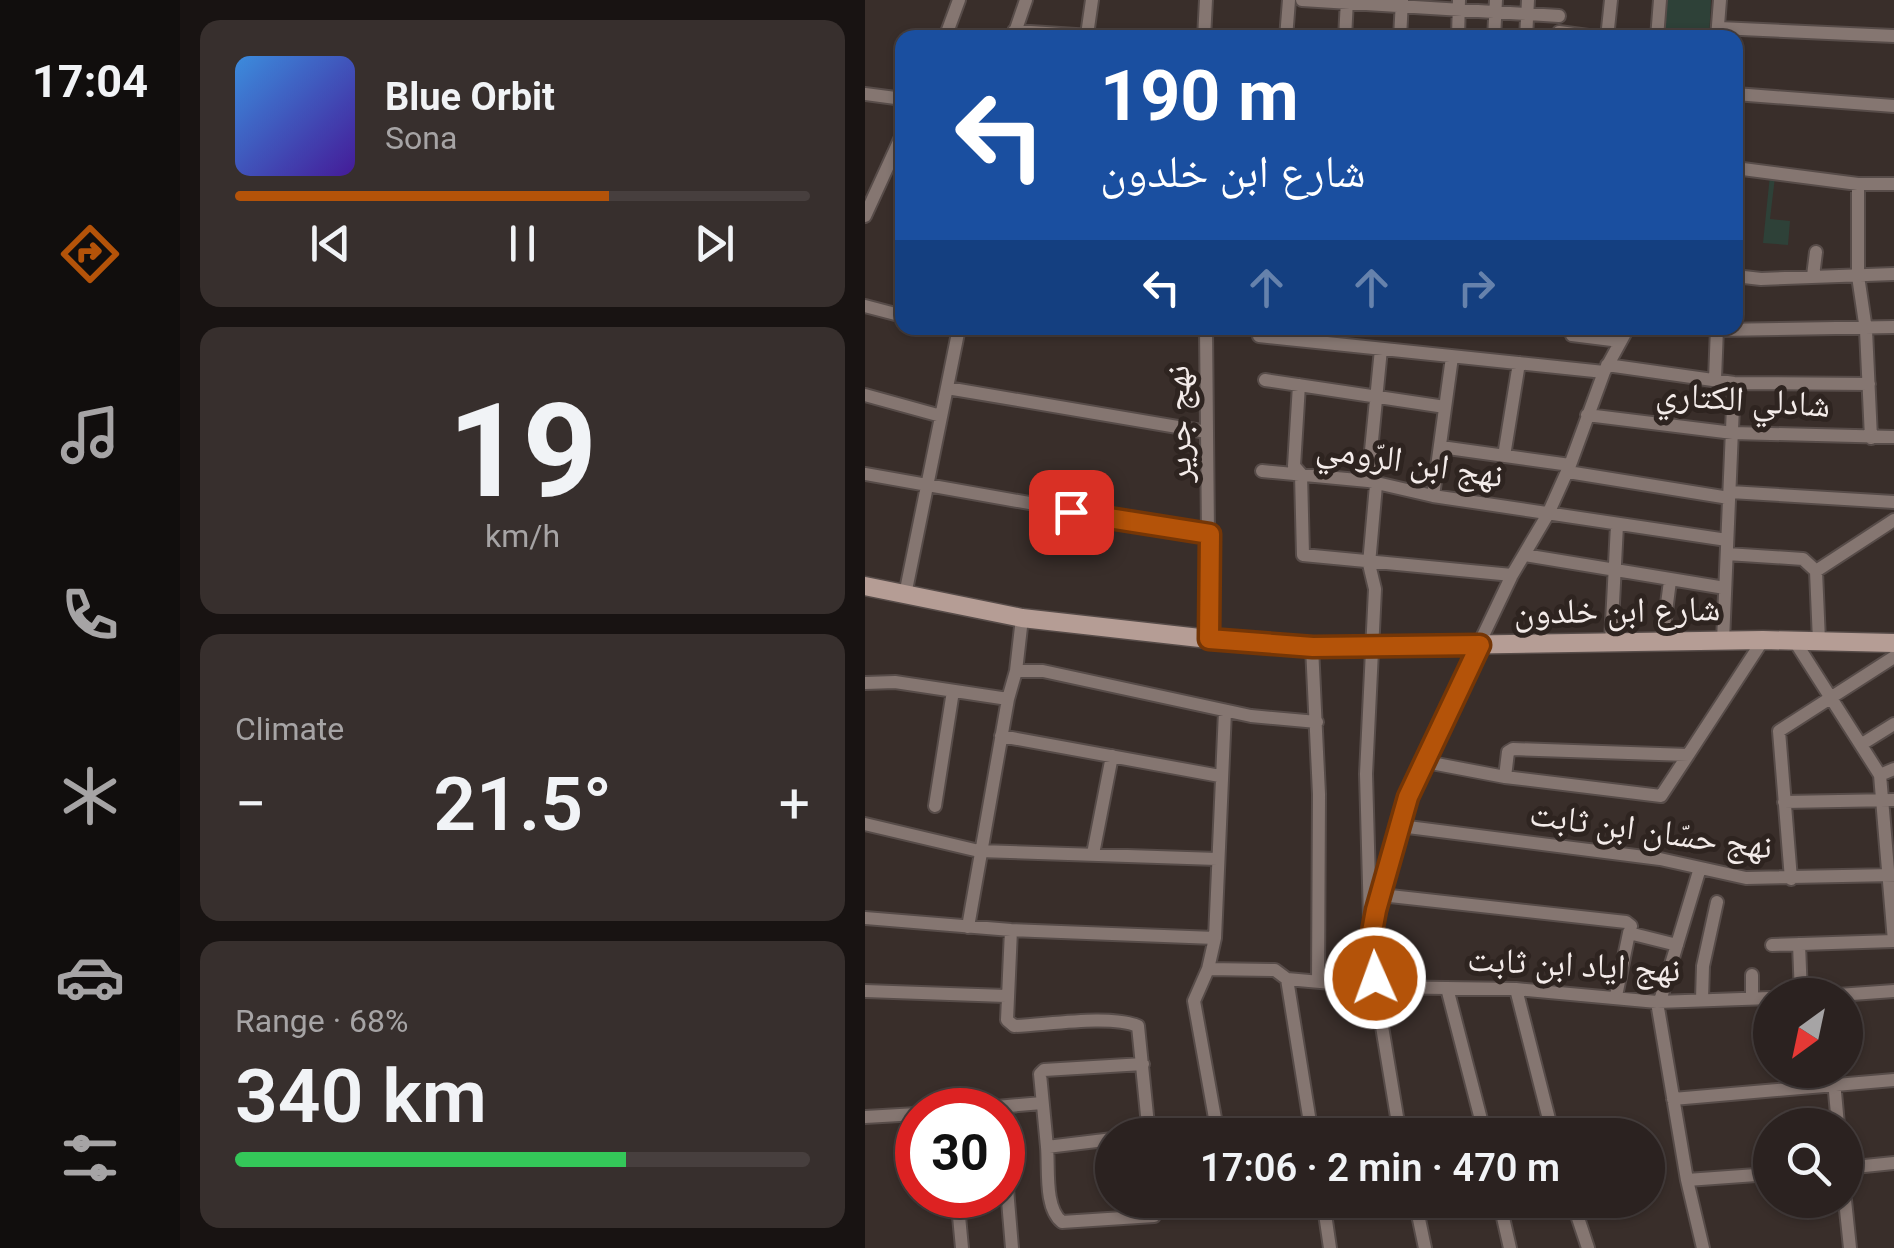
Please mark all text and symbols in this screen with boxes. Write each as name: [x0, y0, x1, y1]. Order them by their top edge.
text: 17:04: [32, 55, 148, 108]
text: 190 m: [1100, 55, 1299, 137]
icon: left: [935, 70, 1065, 200]
text: Blue Orbit: [385, 75, 555, 119]
text: Sona: [385, 119, 457, 157]
text: شارع ابن خلدون: [1100, 145, 1366, 198]
icon: previous: [303, 216, 358, 271]
icon: pause: [495, 216, 550, 271]
icon: next: [687, 216, 742, 271]
icon: directions: [55, 219, 125, 289]
icon: left: [1134, 260, 1189, 315]
icon: ahead: [1239, 260, 1294, 315]
icon: ahead: [1344, 260, 1399, 315]
icon: right: [1449, 260, 1504, 315]
street label: نهج جرير: [1157, 365, 1201, 484]
street label: شادلي الكتاري: [1654, 373, 1832, 433]
text: 19: [448, 375, 597, 528]
icon: music: [55, 400, 125, 470]
street label: نهج ابن الرّومي: [1313, 427, 1506, 503]
pin: [1029, 470, 1114, 555]
icon: arrive: [1044, 485, 1099, 540]
text: km/h: [485, 517, 560, 555]
icon: phone: [55, 580, 125, 650]
street label: شارع ابن خلدون: [1513, 588, 1721, 634]
text: Climate: [235, 710, 344, 748]
text: 21.5°: [433, 760, 612, 848]
icon: climate: [55, 761, 125, 831]
text: −: [235, 772, 266, 836]
text: +: [779, 772, 810, 836]
street label: نهج حسّان ابن ثابت: [1527, 793, 1775, 869]
position arrow: [1323, 926, 1427, 1030]
street label: نهج اياد ابن ثابت: [1466, 938, 1682, 992]
icon: car: [55, 942, 125, 1012]
north arrow: [1753, 978, 1863, 1088]
map controls: [1753, 978, 1863, 1218]
text: Range · 68%: [235, 1002, 408, 1040]
text: 340 km: [235, 1052, 487, 1140]
speed limit sign: 30: [895, 1088, 1025, 1218]
button: search: [1753, 1108, 1863, 1218]
icon: filters: [55, 1123, 125, 1193]
text: 17:06 · 2 min · 470 m: [1200, 1146, 1560, 1190]

